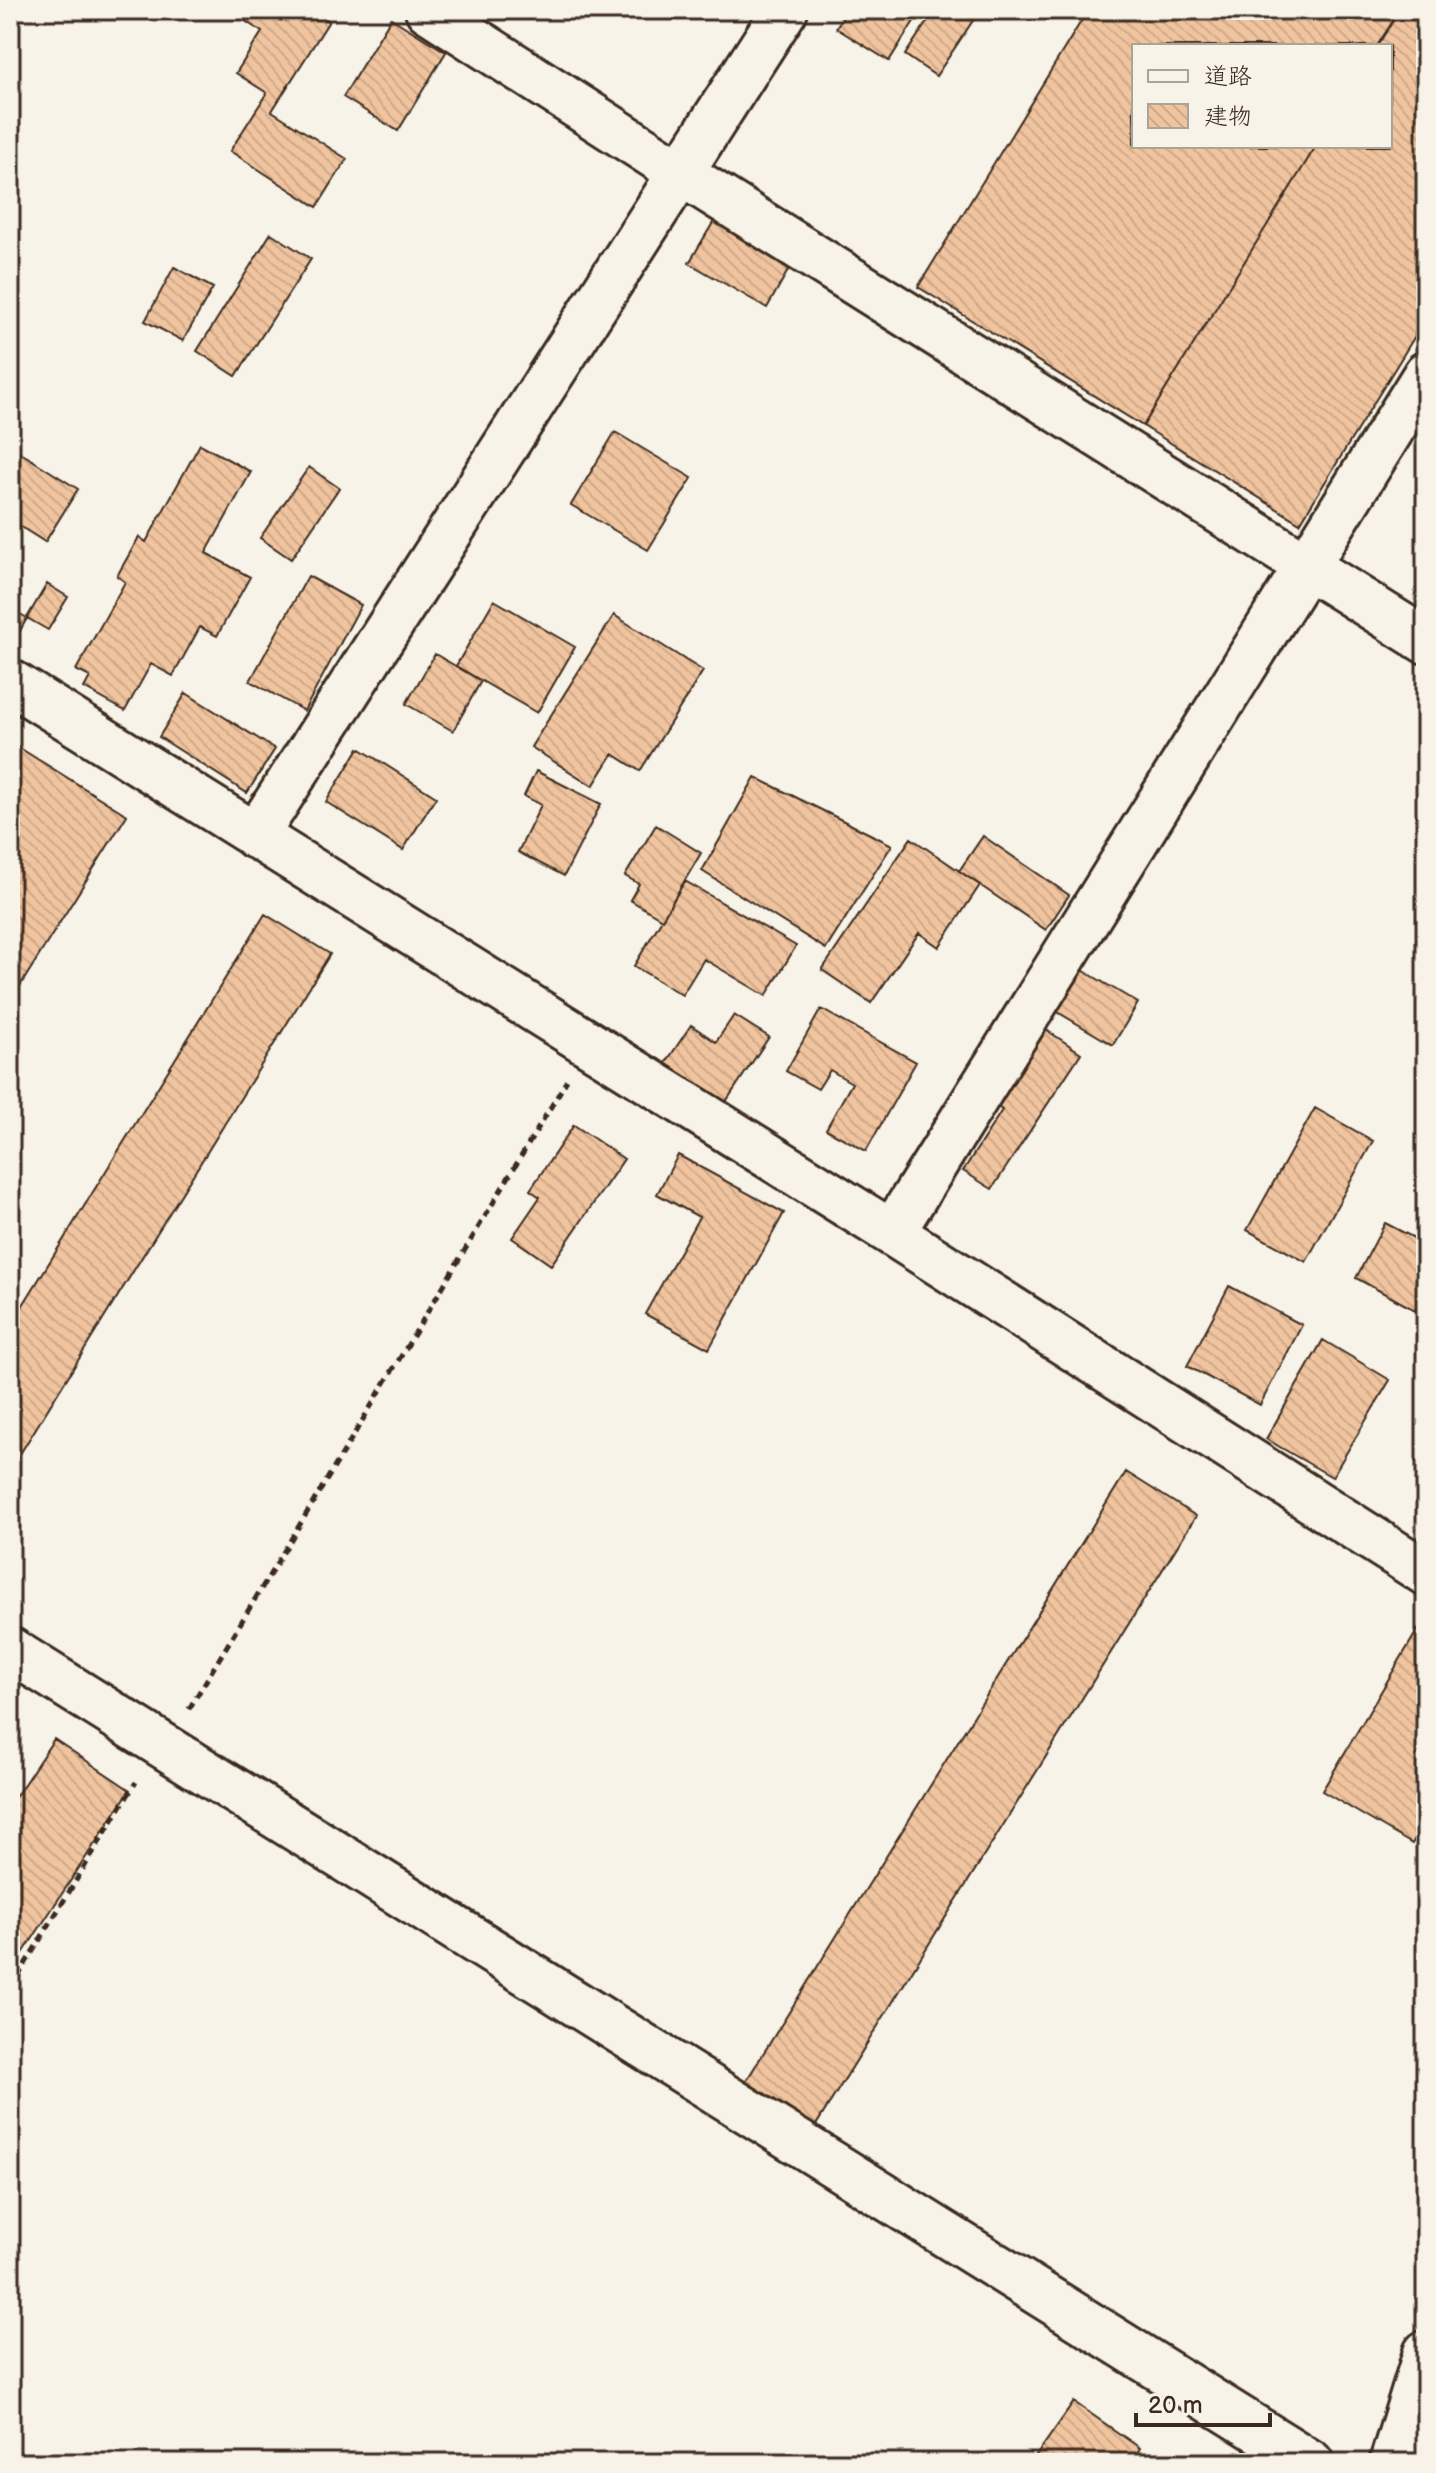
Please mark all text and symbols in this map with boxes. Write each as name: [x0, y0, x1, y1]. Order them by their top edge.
legend: [1132, 44, 1392, 148]
text: 道路: [1204, 62, 1252, 91]
text: 建物: [1204, 102, 1252, 131]
scale bar: [1136, 2377, 1270, 2427]
text: 20 m: [1148, 2391, 1203, 2420]

